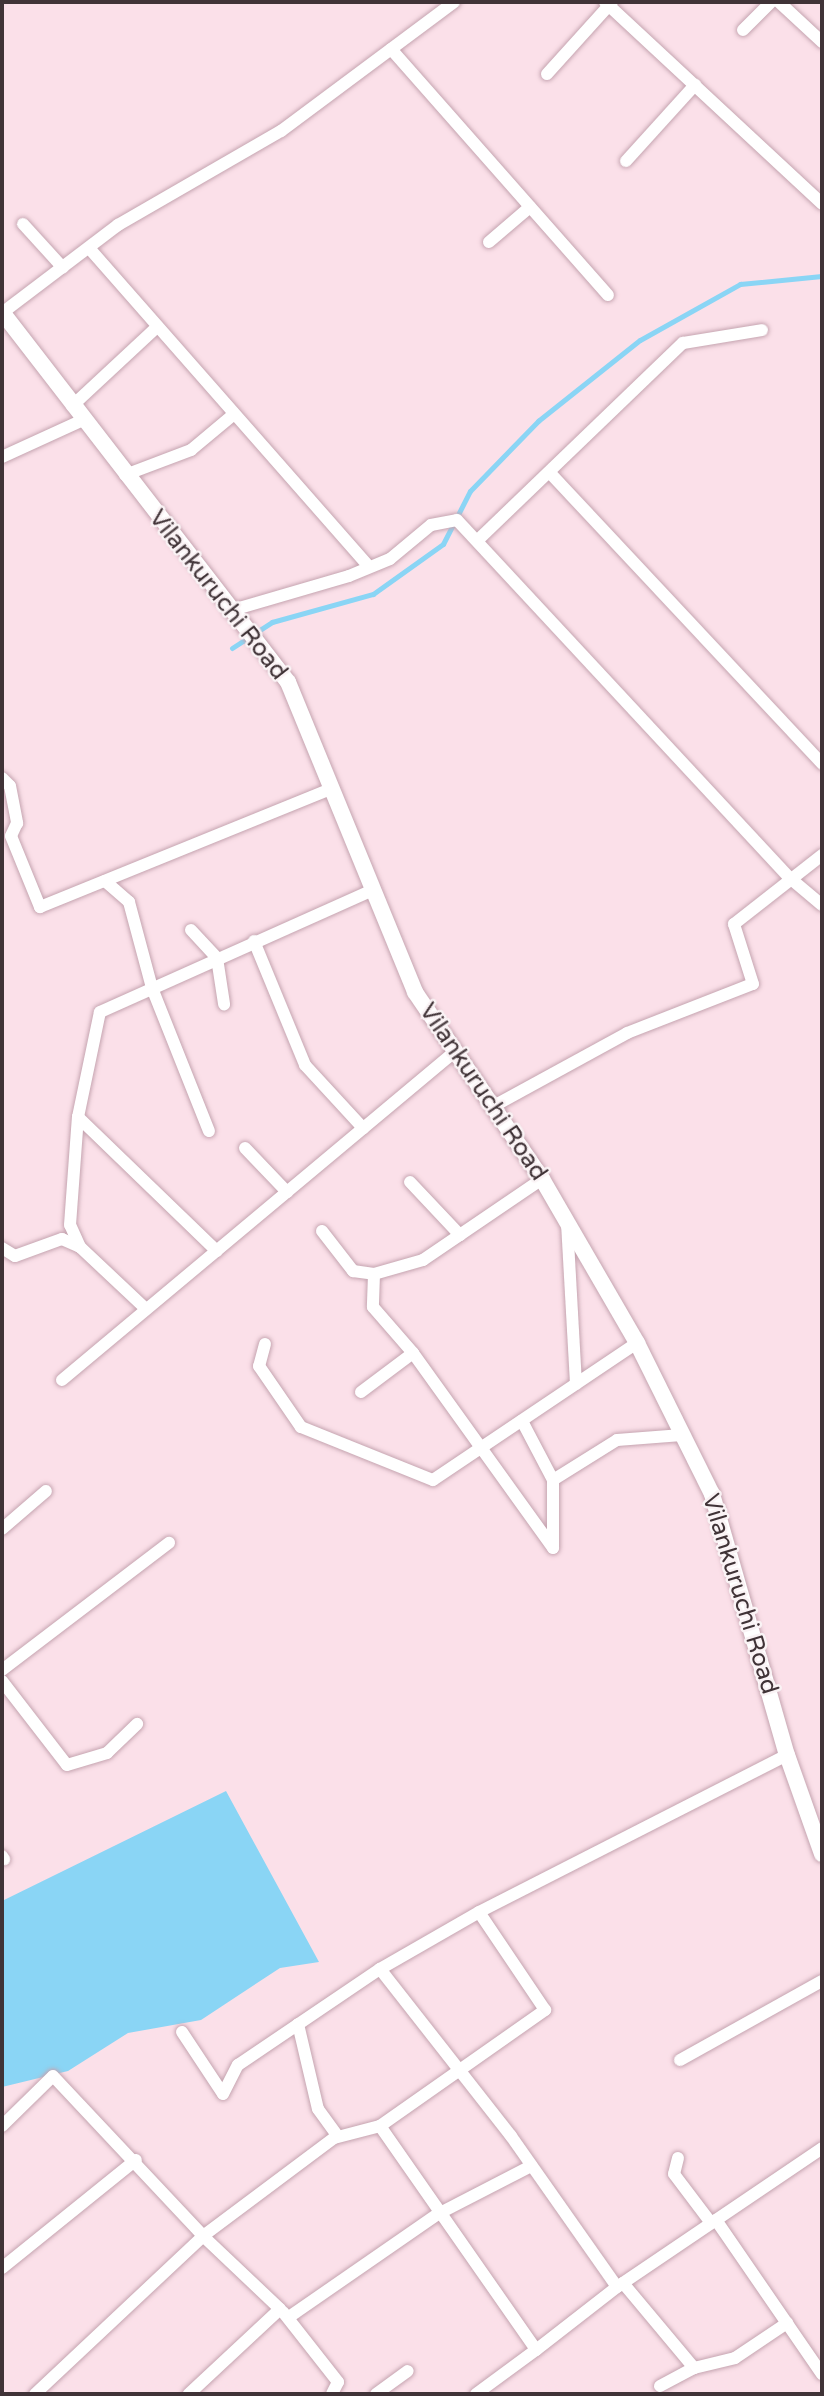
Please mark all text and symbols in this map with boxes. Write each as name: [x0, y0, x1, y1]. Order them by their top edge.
street label: Vilankuruchi Road: [143, 504, 293, 686]
street label: Vilankuruchi Road: [413, 998, 553, 1186]
street label: Vilankuruchi Road: [696, 1490, 784, 1698]

